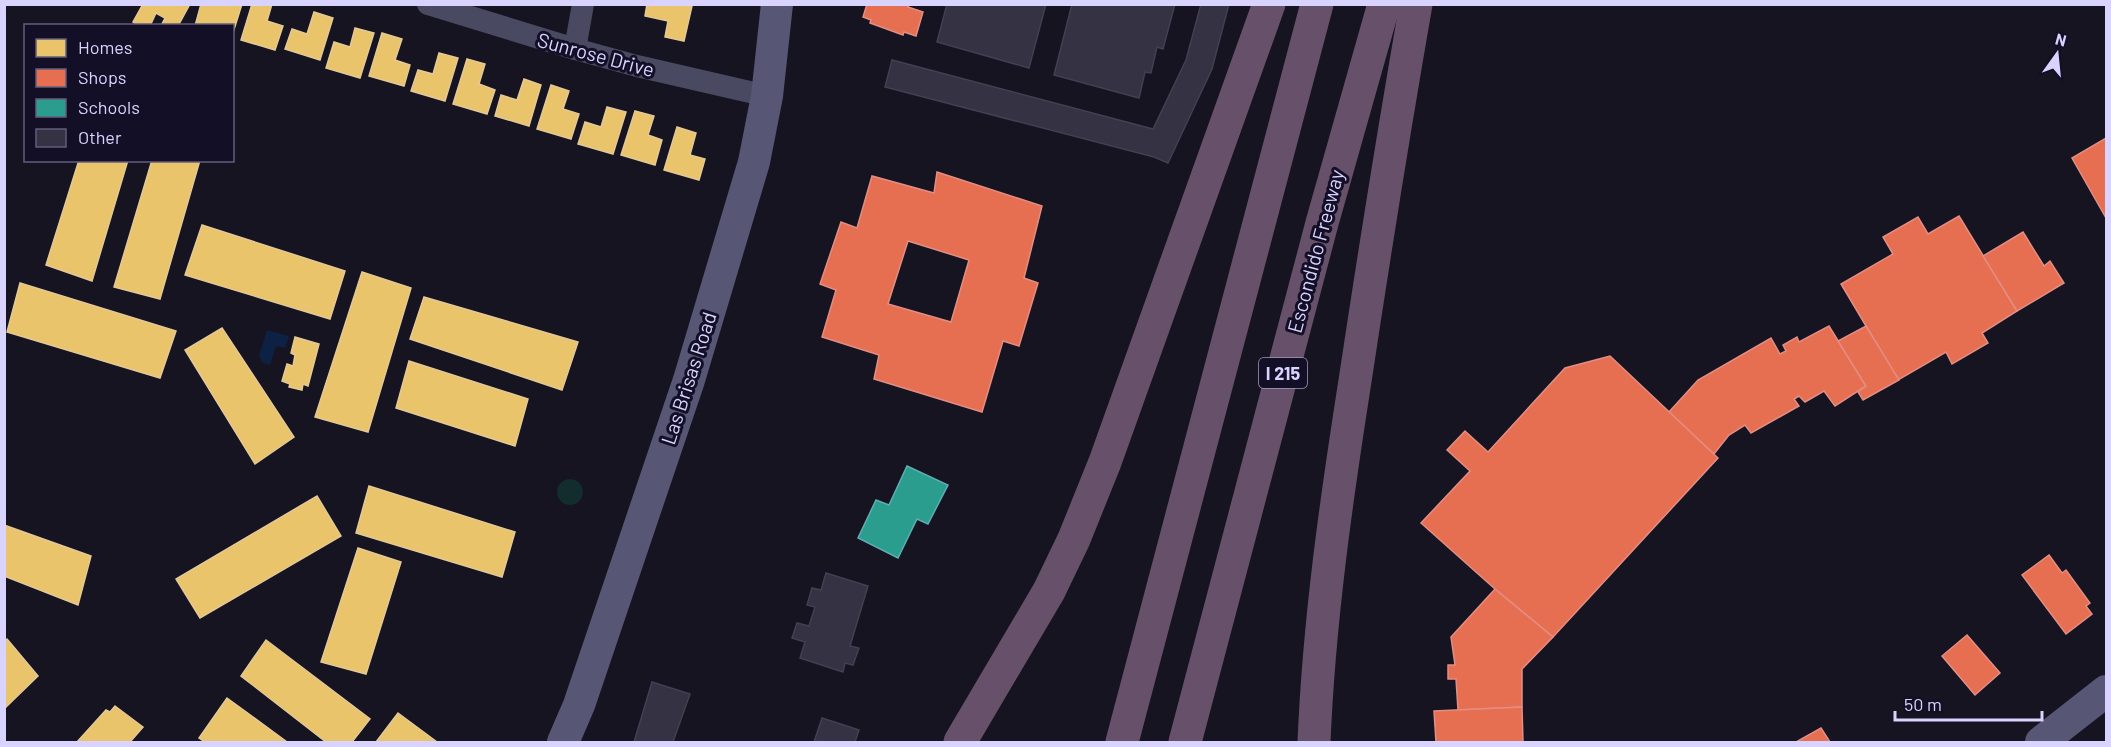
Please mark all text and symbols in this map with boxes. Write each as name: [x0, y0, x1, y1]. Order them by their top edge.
legend: [24, 24, 234, 162]
north arrow: [2027, 24, 2087, 84]
street label: Sunrose Drive: [535, 27, 657, 81]
text: N: [2053, 28, 2069, 50]
text: Homes: [78, 36, 132, 58]
text: Shops: [78, 66, 127, 88]
text: Schools: [78, 96, 140, 118]
text: Other: [78, 126, 122, 148]
street label: Escondido Freeway: [1282, 167, 1348, 335]
street label: Las Brisas Road: [655, 309, 721, 447]
road number: I 215: [1259, 358, 1307, 388]
scale bar: [1895, 684, 2042, 722]
text: 50 m: [1904, 693, 1942, 715]

